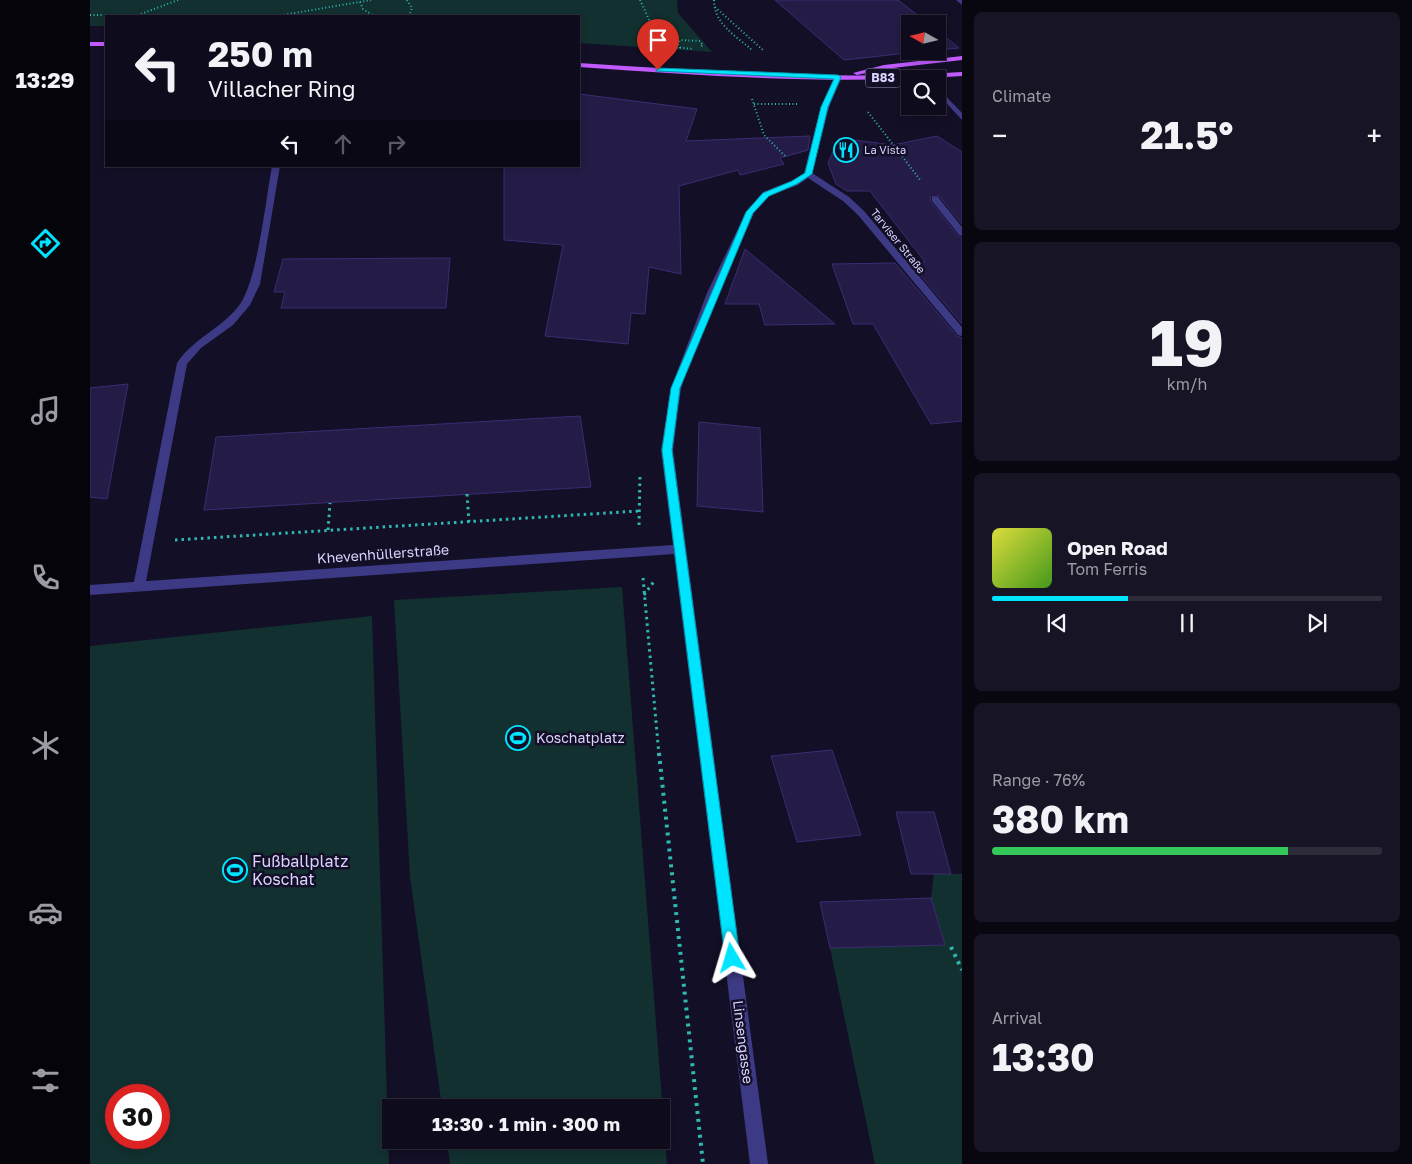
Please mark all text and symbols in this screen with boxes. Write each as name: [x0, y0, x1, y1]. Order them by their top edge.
north arrow: [901, 15, 946, 60]
map controls: [901, 15, 946, 115]
pin: [637, 19, 679, 70]
icon: arrive: [644, 26, 672, 54]
text: 250 m: [208, 33, 313, 75]
icon: left: [125, 35, 190, 100]
text: 13:29: [15, 66, 75, 93]
road number: B83: [866, 68, 900, 88]
button: search: [901, 70, 946, 115]
text: Villacher Ring: [208, 75, 355, 102]
text: Climate: [992, 86, 1051, 106]
text: 21.5°: [1141, 112, 1233, 157]
text: −: [992, 119, 1007, 152]
text: +: [1367, 119, 1382, 152]
icon: left: [276, 130, 304, 158]
icon: ahead: [329, 130, 357, 158]
icon: right: [382, 130, 410, 158]
restaurant icon: La Vista: [833, 137, 859, 163]
place label: La Vista: [864, 143, 906, 156]
street label: Tarviser Straße: [868, 206, 928, 276]
icon: directions: [28, 226, 63, 261]
text: 19: [1150, 302, 1224, 380]
text: km/h: [1167, 374, 1207, 394]
icon: music: [28, 393, 63, 428]
text: Open Road: [1067, 536, 1168, 559]
street label: Khevenhüllerstraße: [316, 540, 450, 567]
text: Tom Ferris: [1067, 559, 1147, 579]
icon: phone: [28, 560, 63, 595]
icon: previous: [1043, 609, 1071, 637]
icon: pause: [1173, 609, 1201, 637]
icon: next: [1303, 609, 1331, 637]
sports icon: Koschatplatz: [505, 725, 531, 751]
icon: climate: [28, 728, 63, 763]
place label: Koschatplatz: [536, 729, 625, 746]
text: Range · 76%: [992, 770, 1085, 790]
text: 380 km: [992, 796, 1129, 841]
place label: Fußballplatz Koschat: [252, 851, 348, 889]
sports icon: Fußballplatz Koschat: [222, 857, 248, 883]
icon: car: [28, 895, 63, 930]
position arrow: [705, 931, 757, 983]
street label: Linsengasse: [730, 999, 757, 1085]
text: Arrival: [992, 1008, 1042, 1028]
text: 13:30: [992, 1034, 1095, 1079]
icon: filters: [28, 1063, 63, 1098]
speed limit sign: 30: [105, 1084, 170, 1149]
text: 13:30 · 1 min · 300 m: [432, 1112, 620, 1135]

